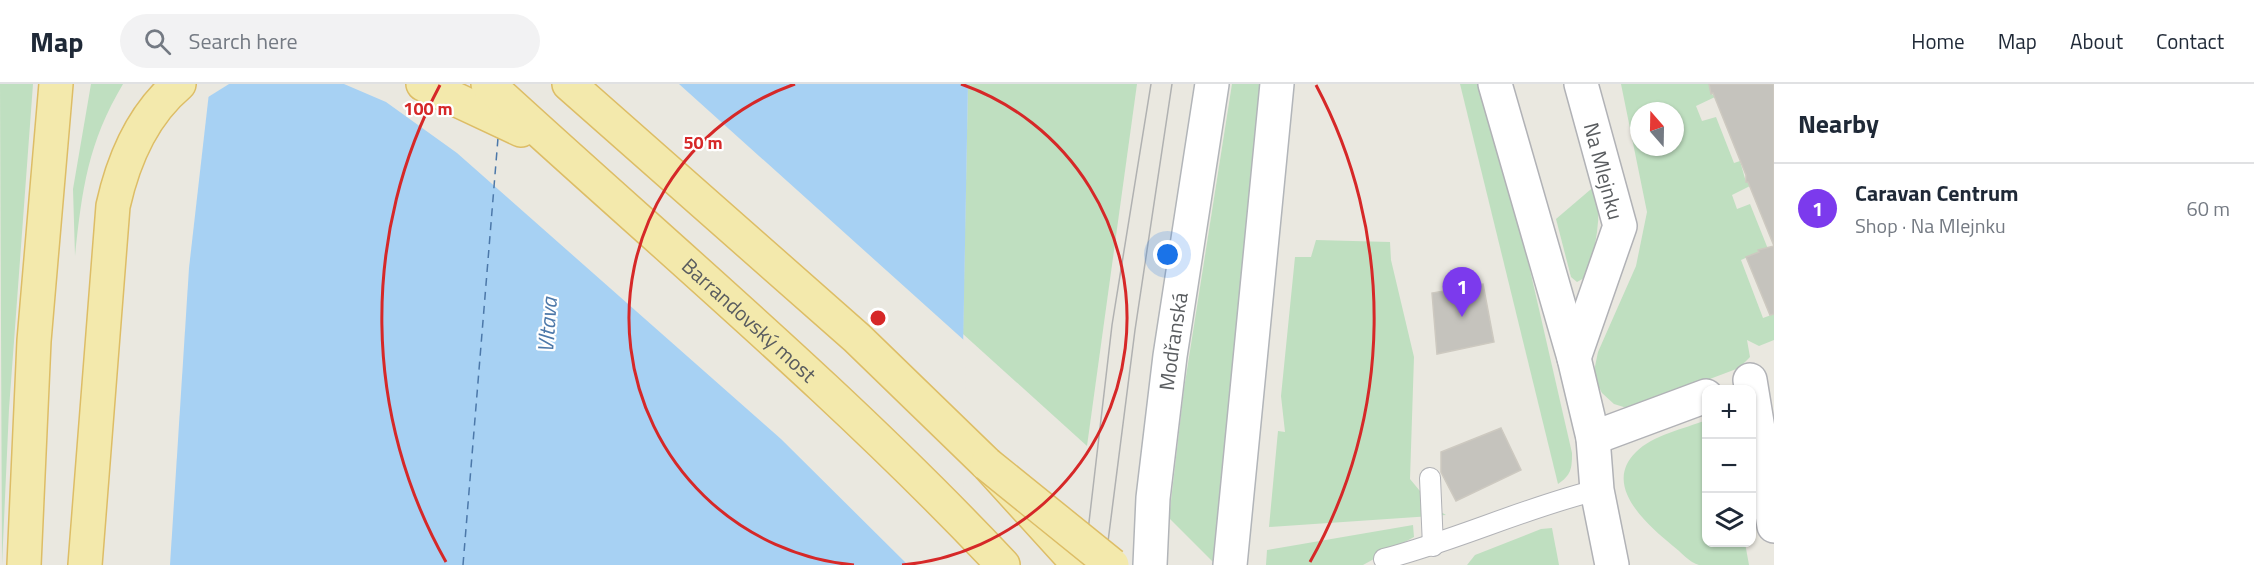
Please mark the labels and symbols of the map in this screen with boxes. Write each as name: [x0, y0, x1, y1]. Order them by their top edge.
text: 100 m: [403, 95, 453, 122]
north arrow: [1630, 102, 1684, 156]
street label: Na Mlejnku: [1576, 119, 1632, 223]
text: 50 m: [683, 129, 723, 156]
your location: [1153, 240, 1182, 269]
street label: Barrandovský most: [675, 250, 824, 390]
pin: 1: [1442, 268, 1482, 317]
street label: Modřanská: [1150, 289, 1196, 392]
water label: Vltava: [528, 294, 566, 354]
centre of rings: [868, 308, 888, 328]

